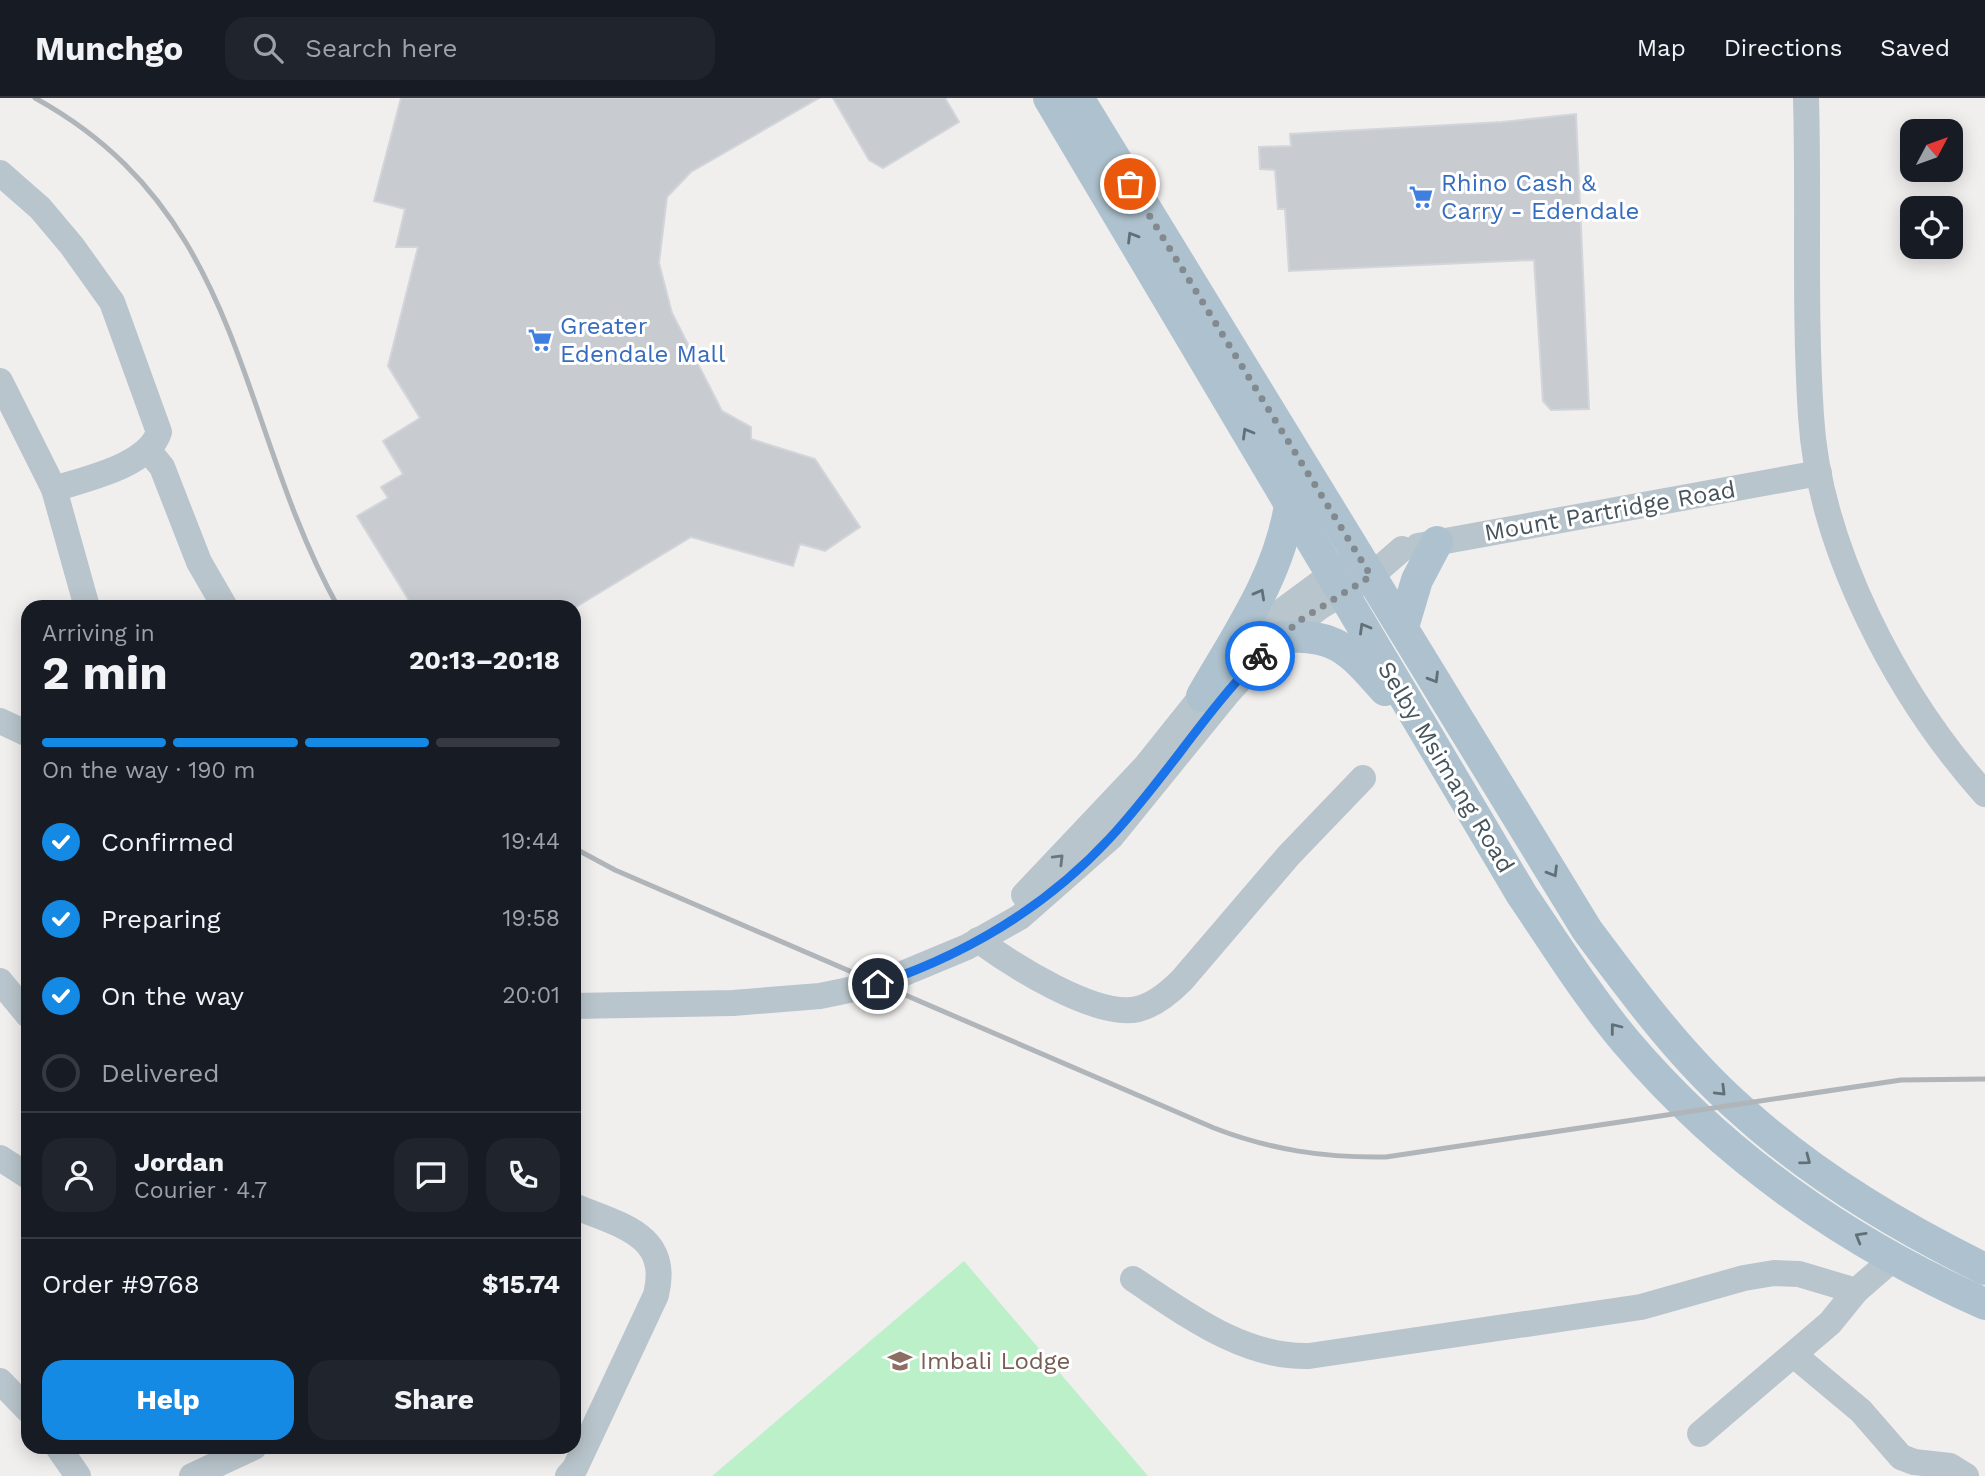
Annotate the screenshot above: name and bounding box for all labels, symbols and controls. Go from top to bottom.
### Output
search box [225,17,715,80]
text: Munchgo [35,29,183,68]
icon: search [249,29,287,67]
text: Search here [305,33,458,63]
text: Map [1637,34,1686,62]
text: Directions [1724,34,1842,62]
text: Saved [1880,34,1950,62]
north arrow [1900,119,1964,182]
map controls [1900,119,1963,259]
pin [1100,154,1160,214]
icon: bag [1111,165,1149,203]
place label: Rhino Cash & Carry - Edendale [1441,169,1639,225]
supermarket icon: Rhino Cash & Carry - Edendale [1407,183,1435,211]
button: locate [1900,196,1963,259]
one-way arrow [1127,231,1140,244]
place label: Greater Edendale Mall [560,312,726,368]
supermarket icon: Greater Edendale Mall [526,326,554,354]
one-way arrow [1243,427,1256,440]
street label: Mount Partridge Road [1482,475,1738,547]
one-way arrow [1252,588,1265,601]
text: Arriving in [42,620,155,647]
courier [1225,621,1295,691]
one-way arrow [1359,623,1372,635]
icon: bike [1241,637,1279,675]
text: 20:13–20:18 [409,645,560,675]
text: 2 min [42,646,168,700]
street label: Selby Msimang Road [1372,656,1520,878]
one-way arrow [1425,671,1438,684]
text: On the way · 190 m [42,757,255,784]
icon: check [42,823,80,861]
text: Confirmed [101,827,234,857]
text: 19:44 [502,828,560,855]
one-way arrow [1051,854,1064,867]
one-way arrow [1544,865,1557,878]
icon: check [42,900,80,938]
text: Preparing [101,904,221,934]
text: 19:58 [502,905,560,932]
pin [848,954,908,1014]
icon: home [859,965,897,1003]
icon: check [42,977,80,1015]
text: On the way [101,981,244,1011]
text: 20:01 [502,982,560,1009]
one-way arrow [1611,1023,1623,1036]
text: Delivered [101,1058,220,1088]
one-way arrow [1713,1083,1726,1096]
button: person [42,1138,116,1212]
button: chat [394,1138,468,1212]
button: phone [486,1138,560,1212]
text: Jordan [134,1147,224,1177]
one-way arrow [1798,1152,1810,1165]
text: Courier · 4.7 [134,1177,267,1204]
one-way arrow [1855,1232,1867,1245]
text: Order #9768 [42,1269,200,1299]
text: $15.74 [482,1269,560,1299]
school or university icon: Imbali Lodge [886,1347,914,1375]
place label: Imbali Lodge [920,1347,1070,1375]
button: Help [42,1360,294,1440]
button: Share [308,1360,560,1440]

